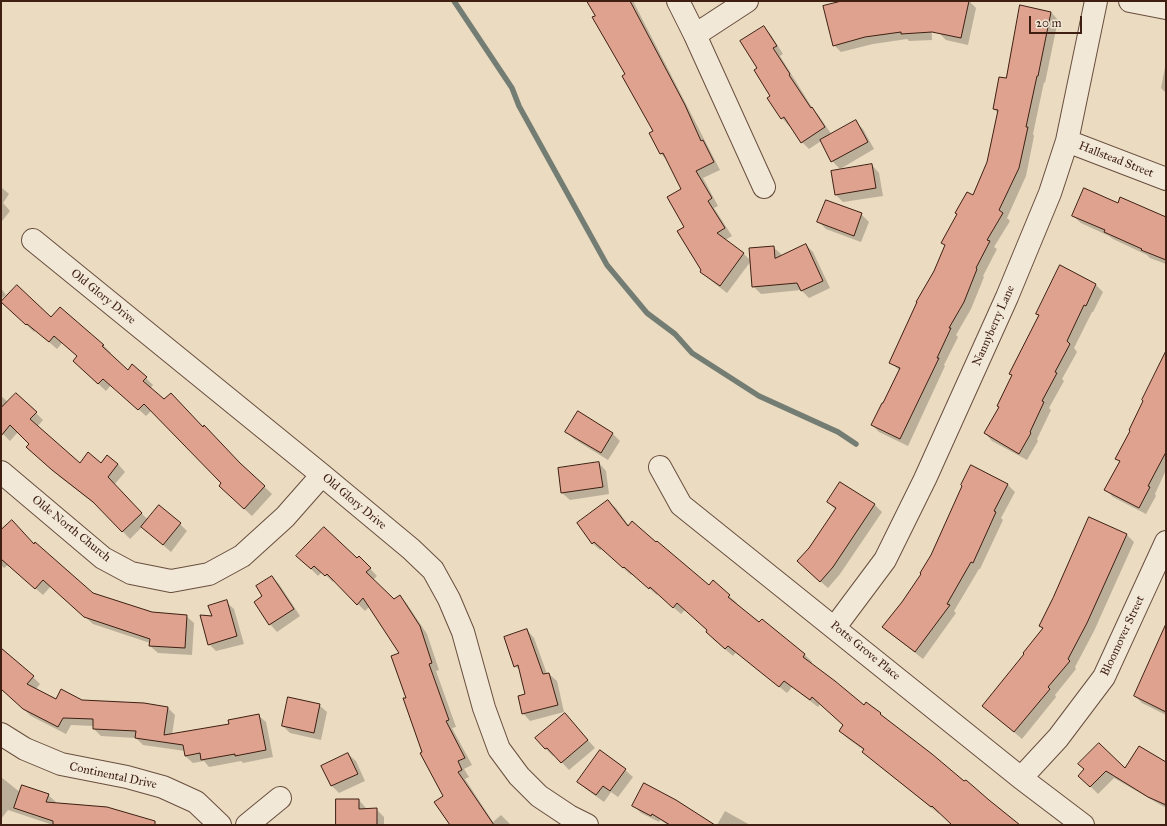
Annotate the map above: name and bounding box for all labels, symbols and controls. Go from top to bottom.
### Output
scale bar [1031,8,1084,34]
text: 20 m [1036,16,1062,30]
street label: Hallstead Street [1077,139,1155,181]
street label: Old Glory Drive [68,266,138,328]
street label: Nannyberry Lane [970,283,1018,369]
street label: Old Glory Drive [319,471,389,533]
street label: Olde North Church [29,493,113,565]
street label: Bloomover Street [1098,594,1148,678]
street label: Potts Grove Place [827,618,903,684]
street label: Continental Drive [68,760,158,792]

